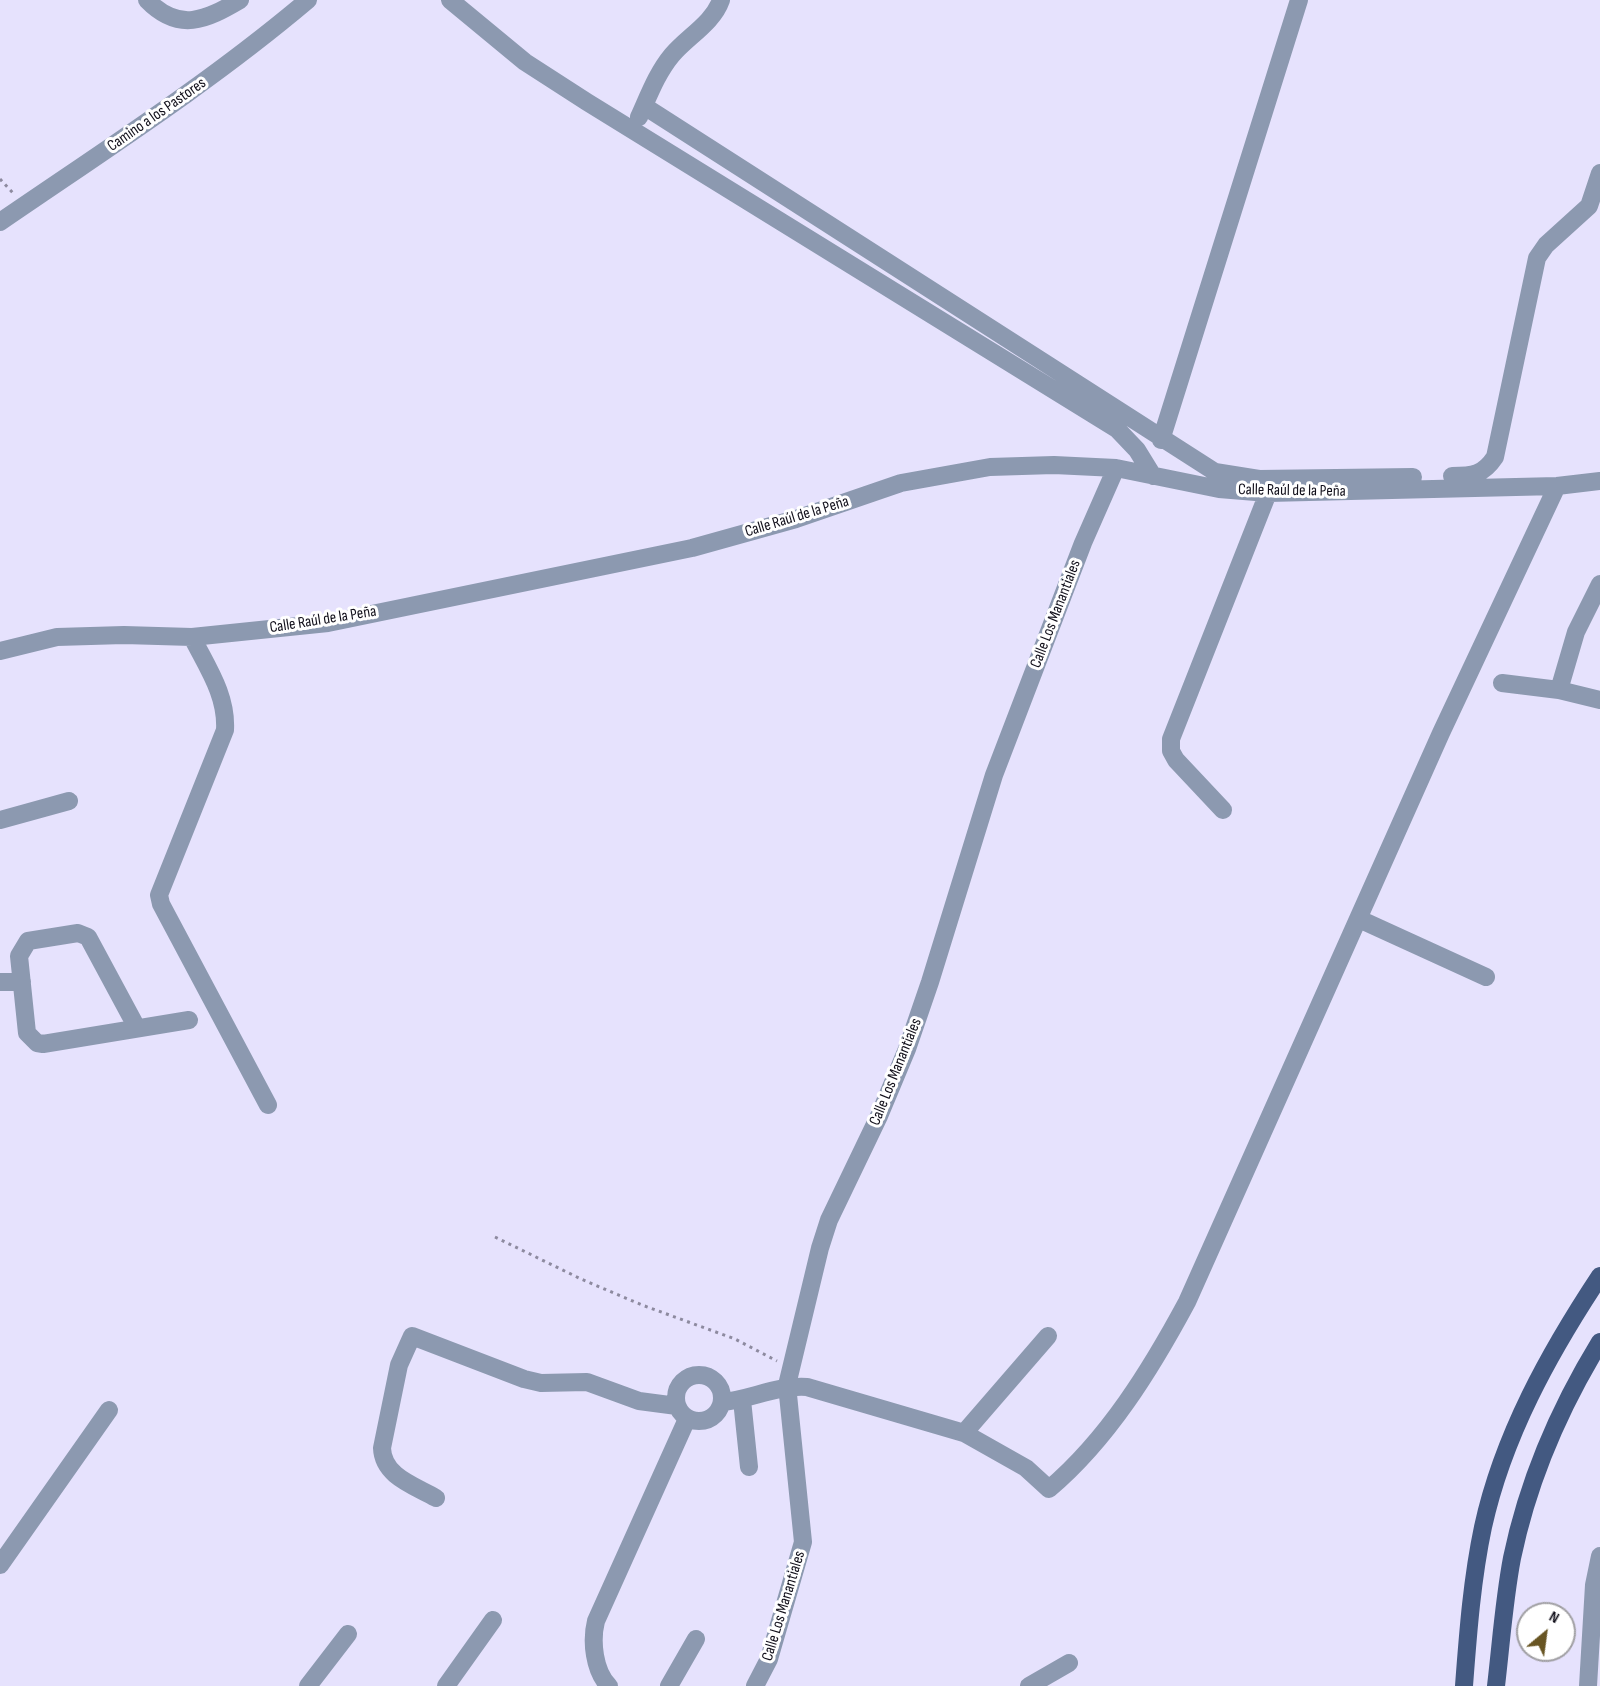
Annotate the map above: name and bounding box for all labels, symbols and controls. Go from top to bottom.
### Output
street label: Camino a los Pastores [104,74,210,156]
street label: Calle Raúl de la Peña [1238,480,1346,502]
street label: Calle Raúl de la Peña [743,492,851,542]
street label: Calle Los Manantiales [1027,557,1085,671]
street label: Calle Raúl de la Peña [268,602,378,638]
street label: Calle Los Manantiales [866,1016,926,1128]
street label: Calle Los Manantiales [758,1549,810,1663]
north arrow [1516,1602,1576,1662]
text: N [1546,1607,1562,1628]

